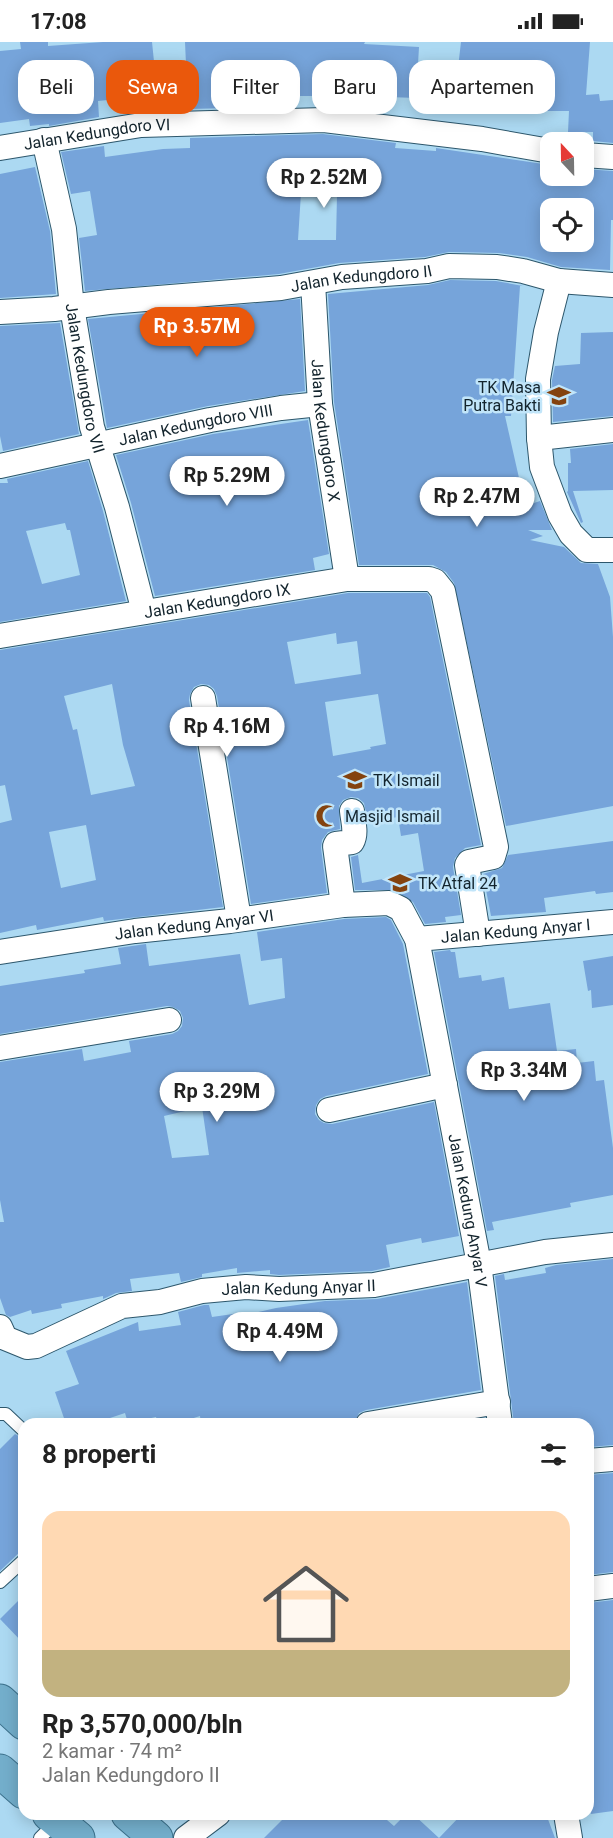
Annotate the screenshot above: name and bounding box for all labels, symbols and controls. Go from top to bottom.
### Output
text: 17:08 [30,9,87,34]
chip: Beli [18,60,94,114]
chip: Sewa [106,60,199,114]
chip: Filter [211,60,300,114]
chip: Baru [312,60,397,114]
chip: Apartemen [409,60,555,114]
street label: Jalan Kedungdoro VI [22,115,170,154]
north arrow [540,132,594,186]
map controls [540,132,594,252]
pin: Rp 2.52M [262,158,386,209]
text: Rp 2.52M [281,165,367,189]
button: locate [540,198,594,252]
street label: Jalan Kedungdoro II [289,261,434,296]
street label: Jalan Kedungdoro VII [62,302,109,456]
pin: Rp 3.57M [135,307,259,358]
text: Rp 3.57M [154,314,240,338]
street label: Jalan Kedungdoro X [308,359,344,503]
place label: TK Masa Putra Bakti [463,378,541,415]
school or university icon: TK Masa Putra Bakti [546,383,572,409]
street label: Jalan Kedungdoro VIII [117,400,274,449]
pin: Rp 5.29M [165,456,289,507]
text: Rp 5.29M [184,463,270,487]
pin: Rp 2.47M [415,477,539,528]
text: Rp 2.47M [434,484,520,508]
street label: Jalan Kedungdoro IX [143,579,292,622]
pin: Rp 4.16M [165,707,289,758]
text: Rp 4.16M [184,714,270,738]
school or university icon: TK Ismail [342,767,368,793]
place label: TK Ismail [373,771,440,790]
mosque icon: Masjid Ismail [314,803,340,829]
place label: Masjid Ismail [345,807,440,826]
school or university icon: TK Atfal 24 [387,870,413,896]
place label: TK Atfal 24 [418,874,497,893]
street label: Jalan Kedung Anyar VI [113,905,275,944]
street label: Jalan Kedung Anyar I [440,914,591,946]
pin: Rp 3.34M [462,1051,586,1102]
text: Rp 3.34M [481,1058,567,1082]
pin: Rp 3.29M [155,1072,279,1123]
text: Rp 3.29M [174,1079,260,1103]
street label: Jalan Kedung Anyar V [445,1132,491,1288]
street label: Jalan Kedung Anyar II [220,1275,376,1299]
pin: Rp 4.49M [218,1312,342,1363]
text: Rp 4.49M [237,1319,323,1343]
icon: filters [537,1438,570,1471]
text: 8 properti [42,1439,156,1469]
icon: home [252,1550,360,1658]
text: Rp 3,570,000/bln [42,1709,243,1739]
text: 2 kamar · 74 m² [42,1739,182,1763]
text: Jalan Kedungdoro II [42,1763,220,1787]

